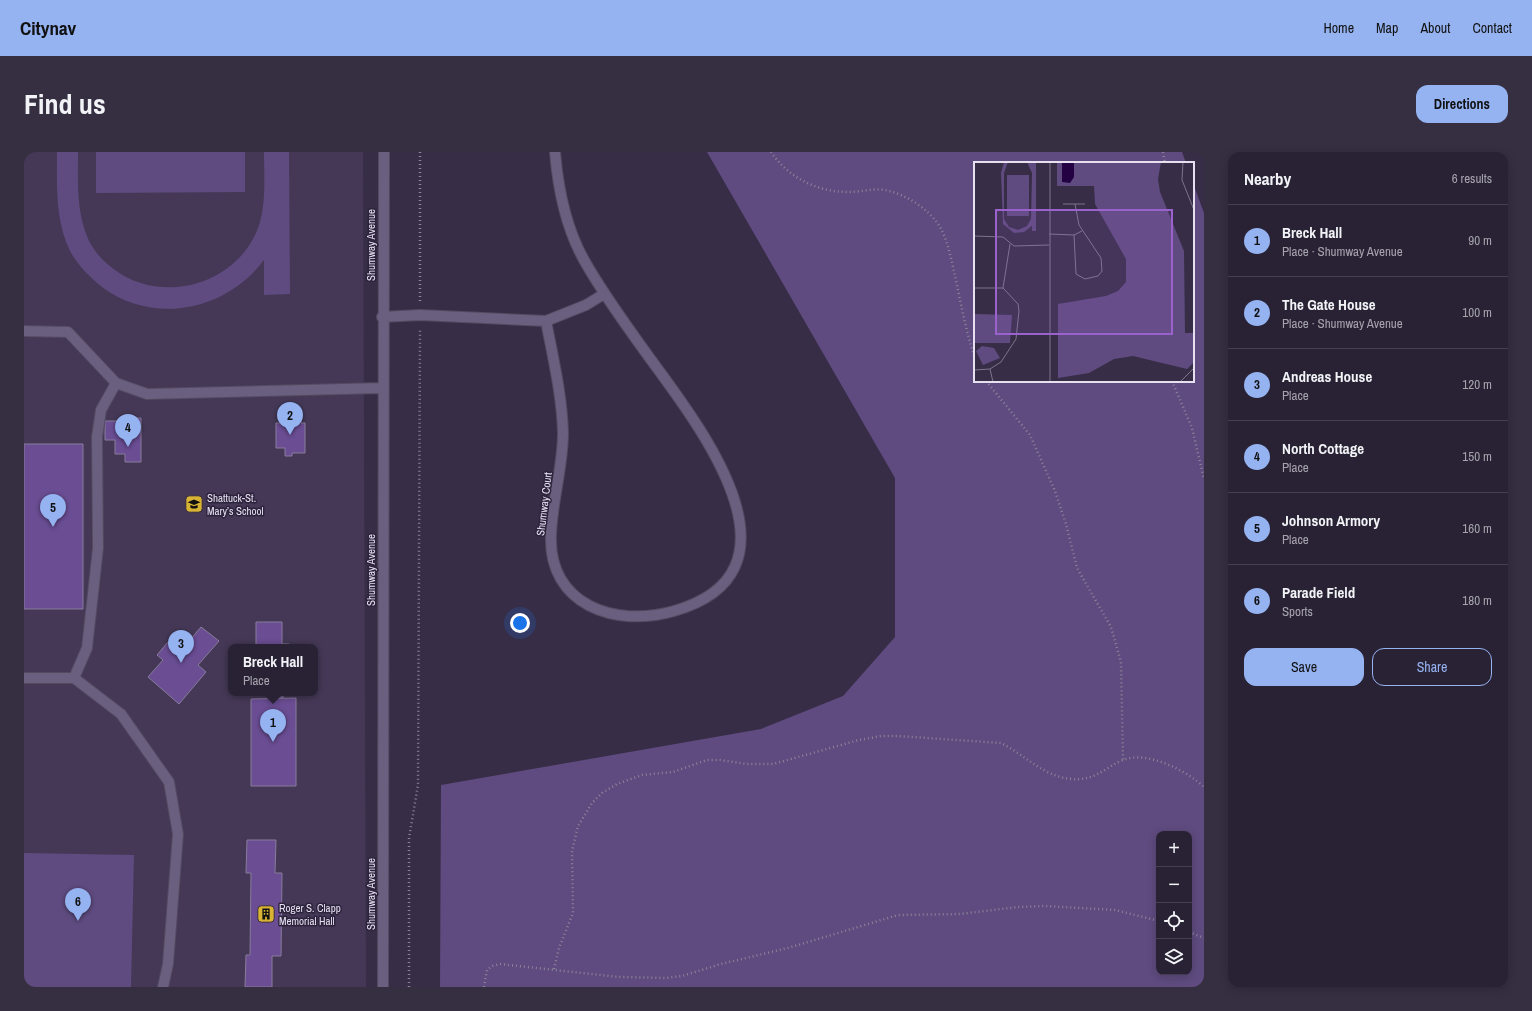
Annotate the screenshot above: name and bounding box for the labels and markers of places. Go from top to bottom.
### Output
pin: 2 [277,402,303,435]
pin: 4 [115,414,141,447]
place label: Shattuck-St. Mary’s School [207,491,264,518]
pin: 5 [40,494,66,527]
school or university icon: Shattuck-St. Mary’s School [184,494,204,514]
pin: 3 [168,630,194,663]
pin: 1 [260,709,286,742]
pin: 6 [65,888,91,921]
place label: Roger S. Clapp Memorial Hall [279,901,341,928]
building icon: Roger S. Clapp Memorial Hall [256,904,276,924]

